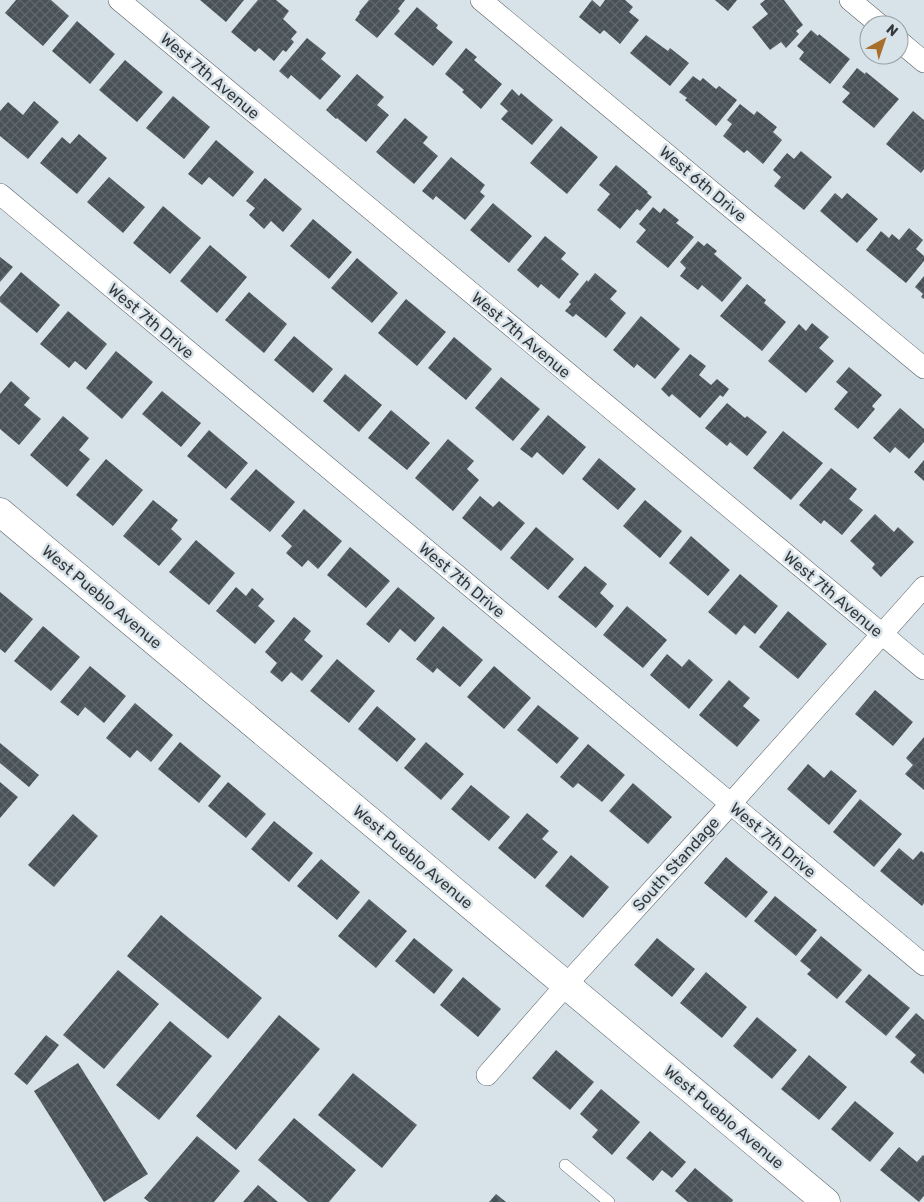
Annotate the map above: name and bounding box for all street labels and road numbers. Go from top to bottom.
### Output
street label: West 7th Avenue [157,29,263,123]
street label: West 6th Drive [656,142,750,226]
street label: West 7th Drive [104,280,198,362]
street label: West 7th Avenue [468,288,574,382]
street label: West 7th Drive [415,539,509,621]
street label: West Pueblo Avenue [38,541,166,653]
street label: West 7th Avenue [780,547,886,641]
street label: West 7th Drive [726,799,820,881]
street label: West Pueblo Avenue [349,801,477,913]
street label: South Standage [629,813,723,915]
street label: West Pueblo Avenue [660,1061,788,1173]

